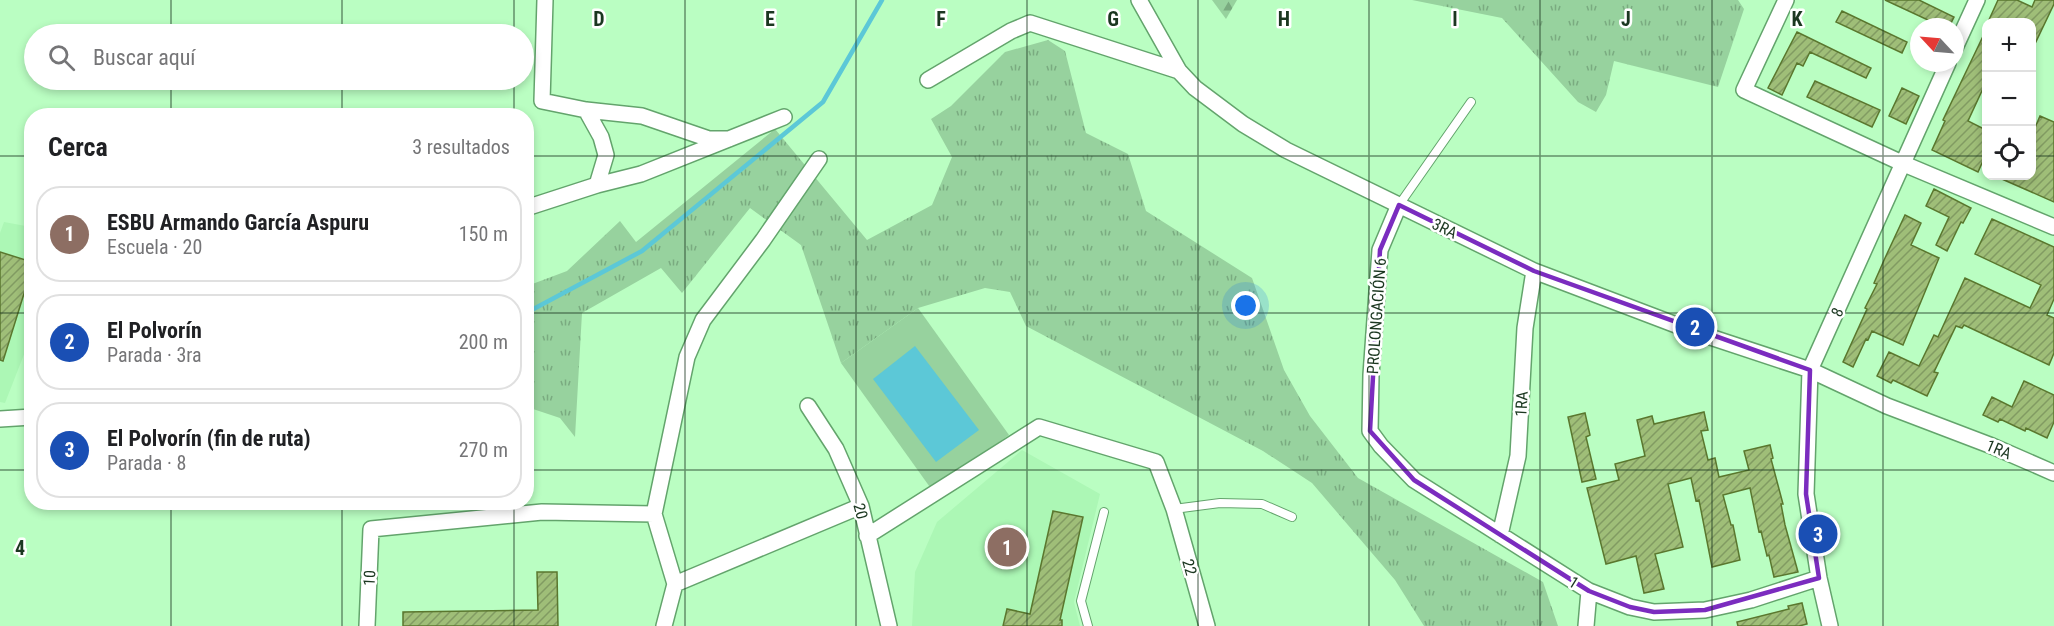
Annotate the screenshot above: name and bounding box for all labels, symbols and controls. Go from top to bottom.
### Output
text: D [593,7,605,31]
text: E [765,7,775,31]
text: F [936,7,946,31]
text: G [1107,7,1119,31]
text: H [1278,7,1290,31]
text: I [1452,7,1458,31]
text: J [1621,7,1631,31]
text: K [1791,7,1803,31]
north arrow [1910,18,1964,72]
map controls [1982,18,2036,180]
button: + [1982,18,2036,72]
search box [24,24,534,90]
icon: search [45,41,78,74]
text: Buscar aquí [93,45,196,70]
button: − [1982,72,2036,126]
button: locate [1982,126,2036,180]
text: Cerca [48,132,108,162]
text: 3 resultados [412,135,510,159]
text: ESBU Armando García Aspuru [107,210,369,235]
street label: 3RA [1429,214,1460,243]
text: 1 [64,222,75,246]
text: 150 m [459,222,508,246]
text: Escuela · 20 [107,235,202,259]
street label: PROLONGACIÓN 6 [1362,257,1390,375]
your location [1231,291,1260,320]
pin: 2 [1676,304,1714,350]
street label: 8 [1827,305,1848,320]
text: El Polvorín [107,318,202,343]
text: 2 [64,330,75,354]
text: 200 m [459,330,508,354]
text: Parada · 3ra [107,343,202,367]
street label: 1RA [1511,391,1532,417]
text: El Polvorín (fin de ruta) [107,426,311,451]
street label: 1RA [1983,436,2014,463]
text: 3 [64,438,75,462]
text: 270 m [459,438,508,462]
text: Parada · 8 [107,451,186,475]
street label: 20 [849,501,872,521]
pin: 3 [1798,512,1838,556]
pin: 1 [988,524,1026,570]
text: 4 [15,536,25,560]
street label: 22 [1178,557,1201,577]
street label: 10 [360,570,379,586]
street label: 1 [1565,572,1582,593]

